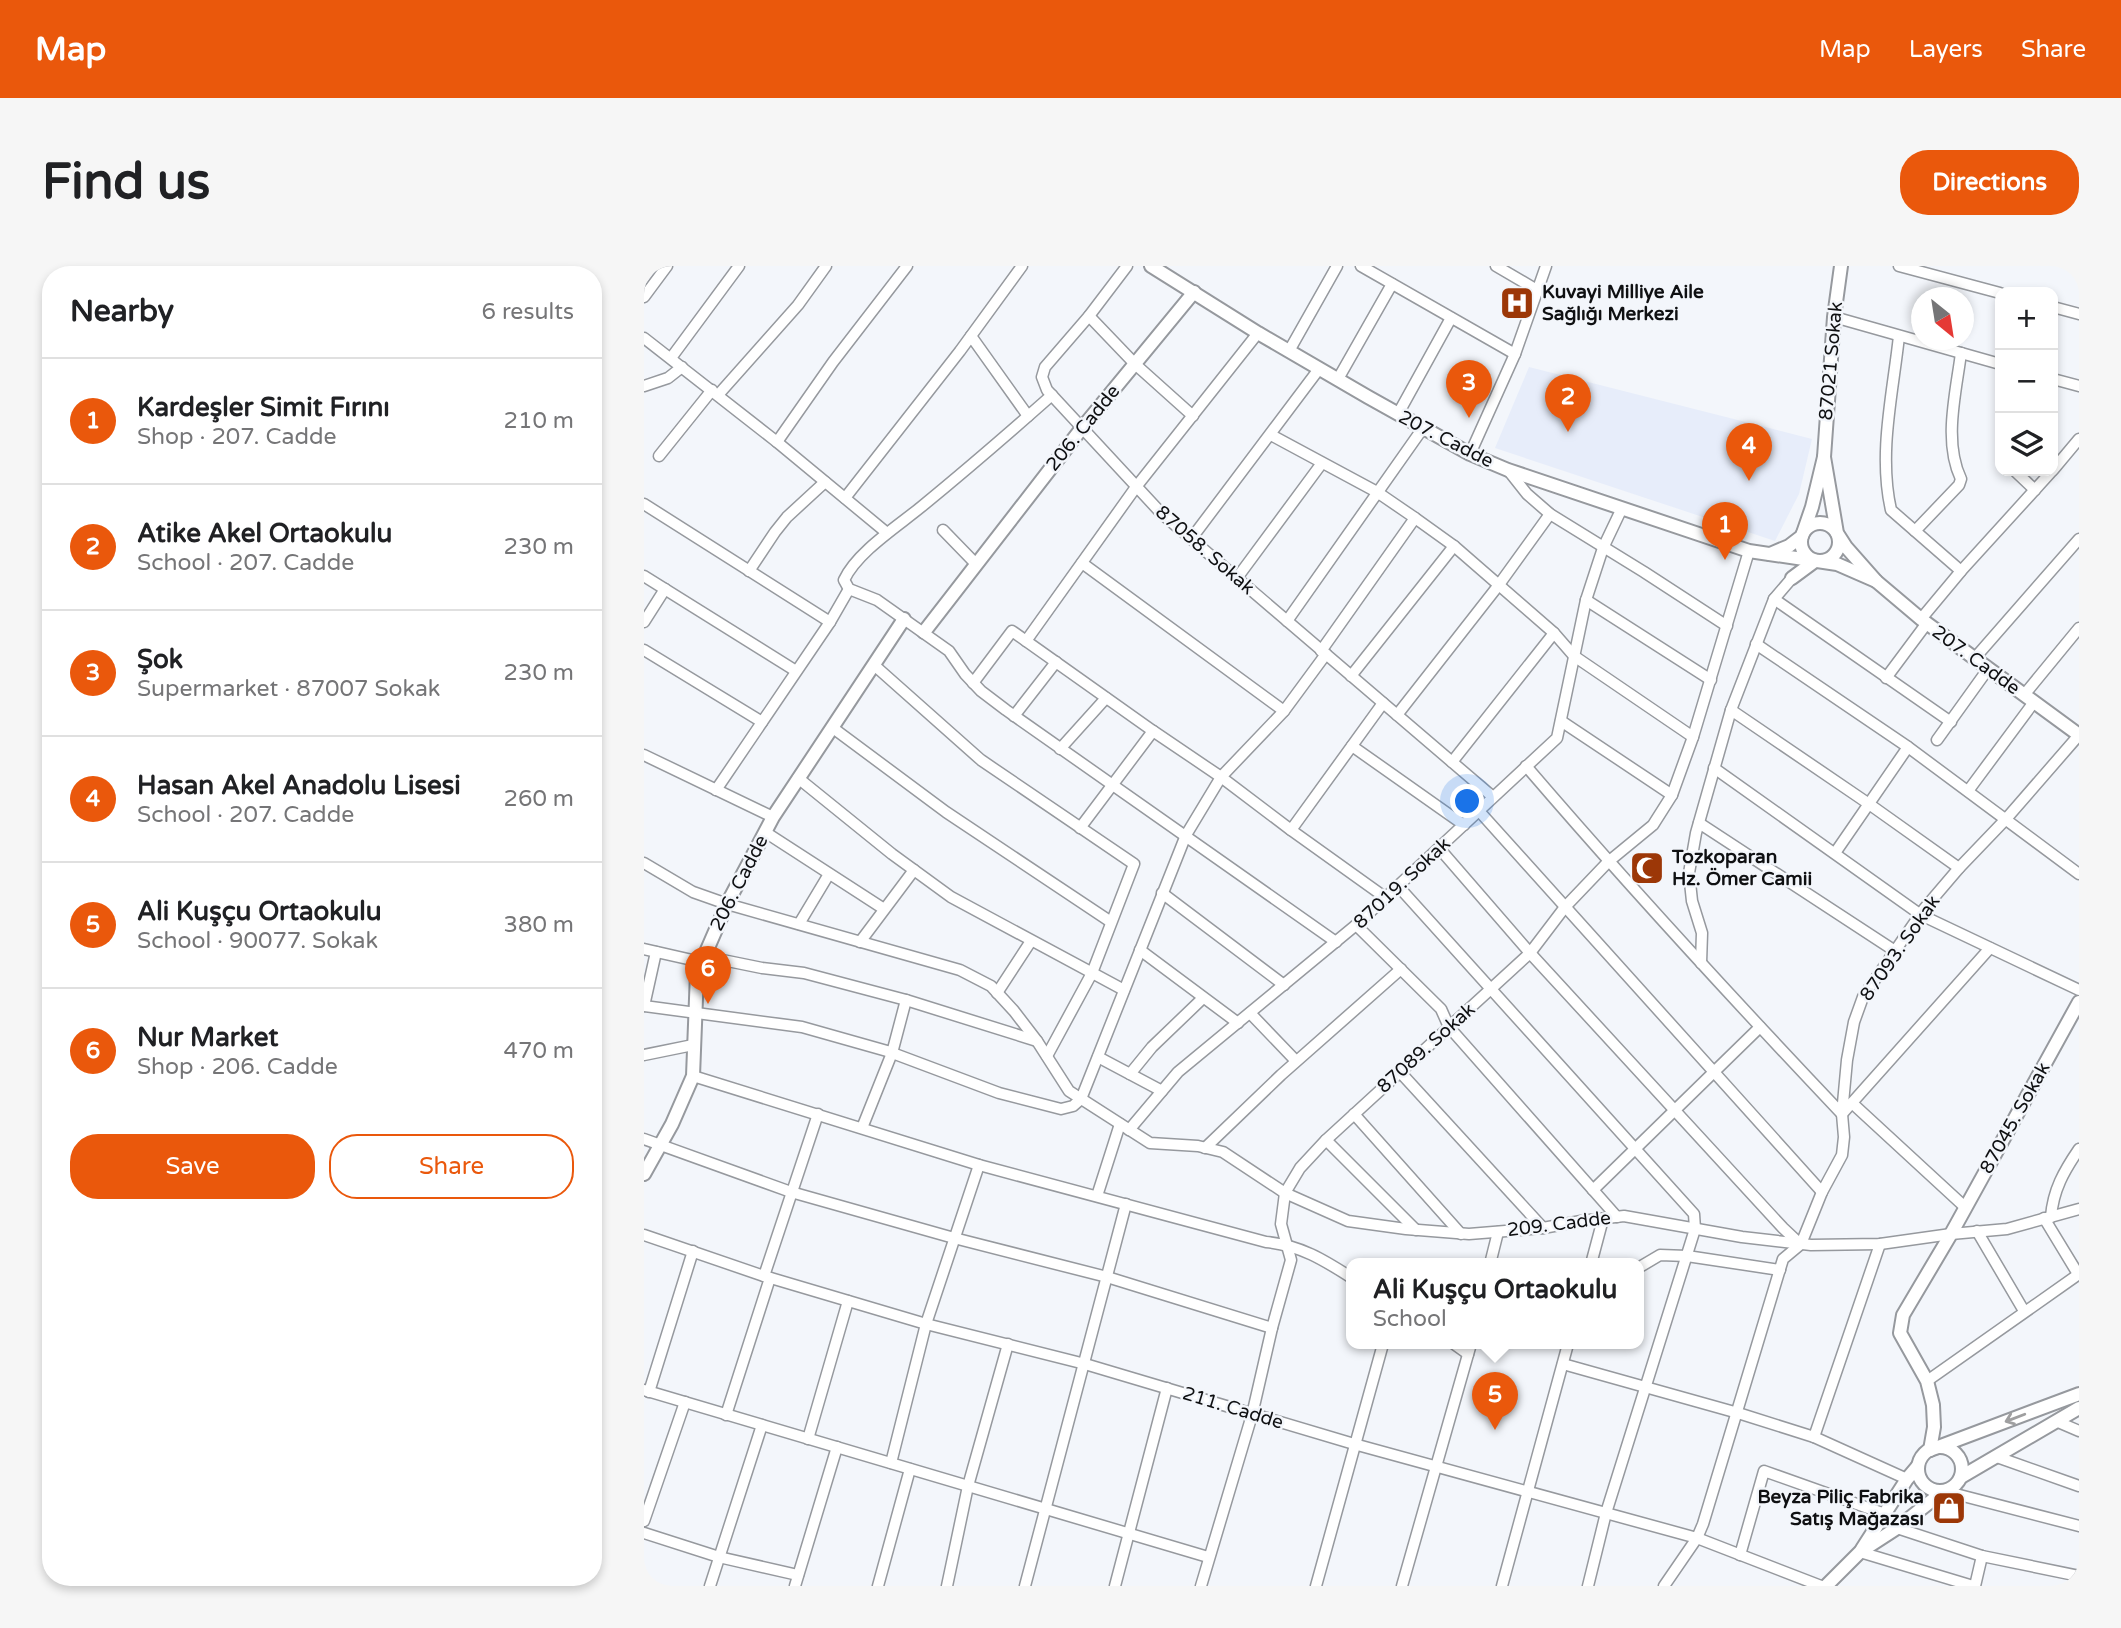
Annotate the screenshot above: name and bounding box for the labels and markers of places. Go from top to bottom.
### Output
place label: Kuvayi Milliye Aile Sağlığı Merkezi [1542,281,1704,326]
hospital icon: Kuvayi Milliye Aile Sağlığı Merkezi [1498,284,1536,322]
pin: 3 [1446,360,1492,418]
pin: 2 [1545,374,1591,432]
pin: 4 [1726,423,1772,481]
pin: 1 [1702,502,1748,560]
place label: Tozkoparan Hz. Ömer Camii [1671,846,1812,890]
mosque icon: Tozkoparan Hz. Ömer Camii [1628,849,1666,887]
pin: 6 [685,946,731,1004]
pin: 5 [1472,1372,1518,1430]
place label: Beyza Piliç Fabrika Satış Mağazası [1757,1486,1924,1531]
shop icon: Beyza Piliç Fabrika Satış Mağazası [1930,1489,1968,1527]

